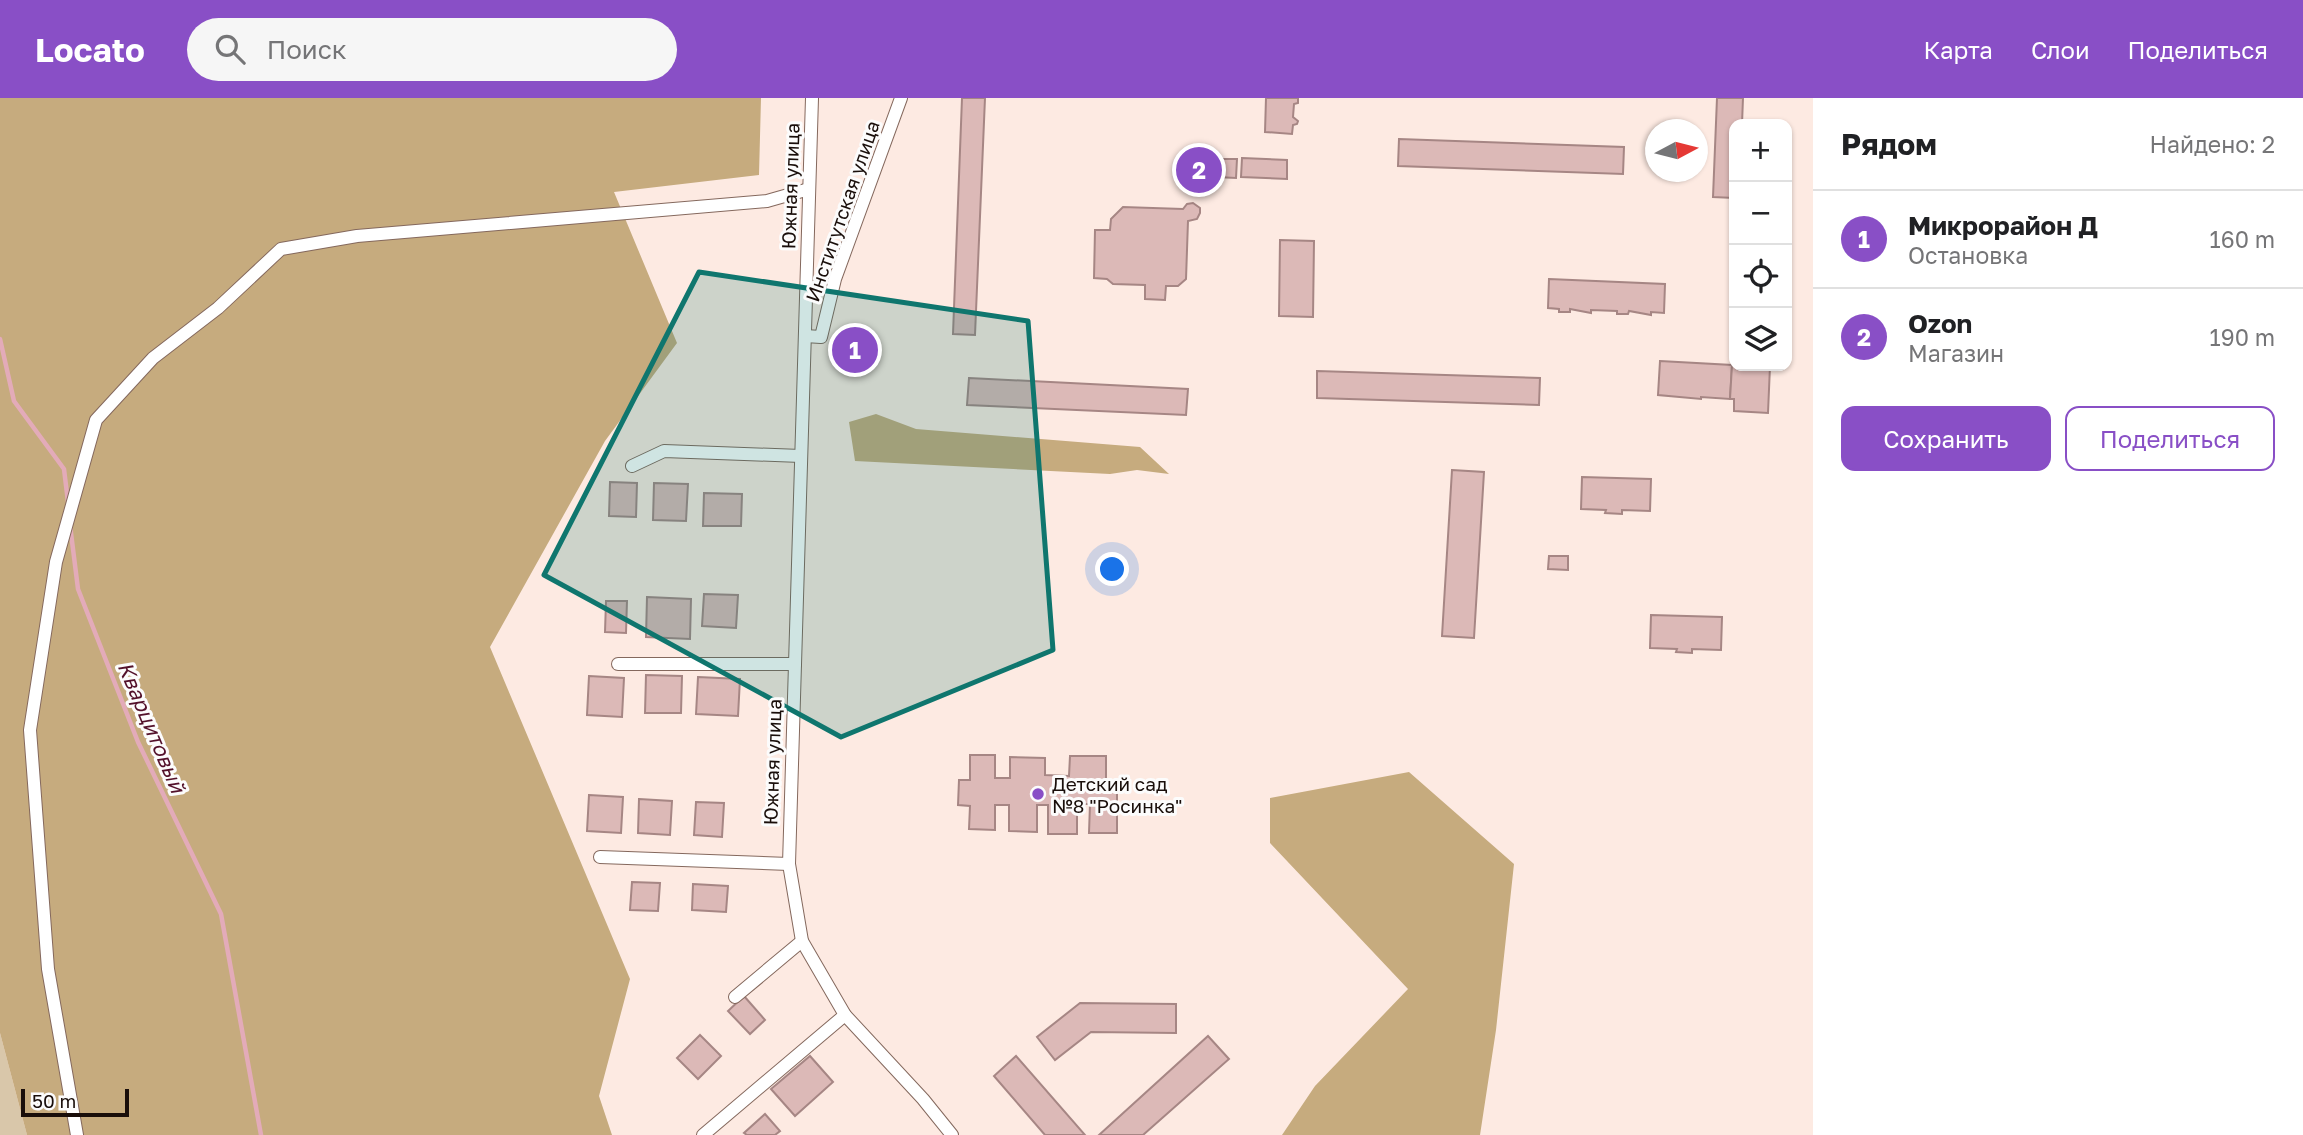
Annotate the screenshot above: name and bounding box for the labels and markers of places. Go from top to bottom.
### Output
pin: 2 [1176,144,1222,196]
pin: 1 [832,324,878,376]
place label: Детский сад №8 "Росинка" [1052,772,1182,817]
marker: Детский сад №8 "Росинка" [1030,786,1046,802]

